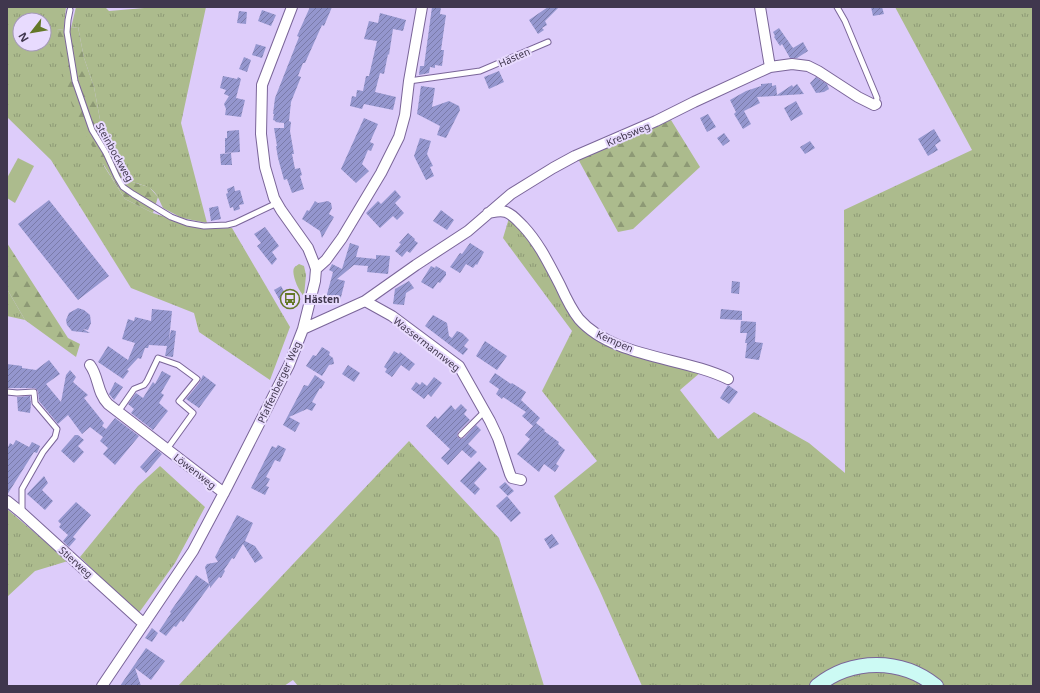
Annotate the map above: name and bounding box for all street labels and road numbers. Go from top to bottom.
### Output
street label: Hästen [496,44,532,70]
street label: Krebsweg [604,118,652,150]
street label: Steinbockweg [93,120,137,184]
street label: Wassermannweg [391,314,463,374]
street label: Kempen [594,327,636,355]
street label: Pfaffenberger Weg [254,339,304,425]
street label: Löwenweg [171,450,219,492]
street label: Stierweg [56,543,96,581]

